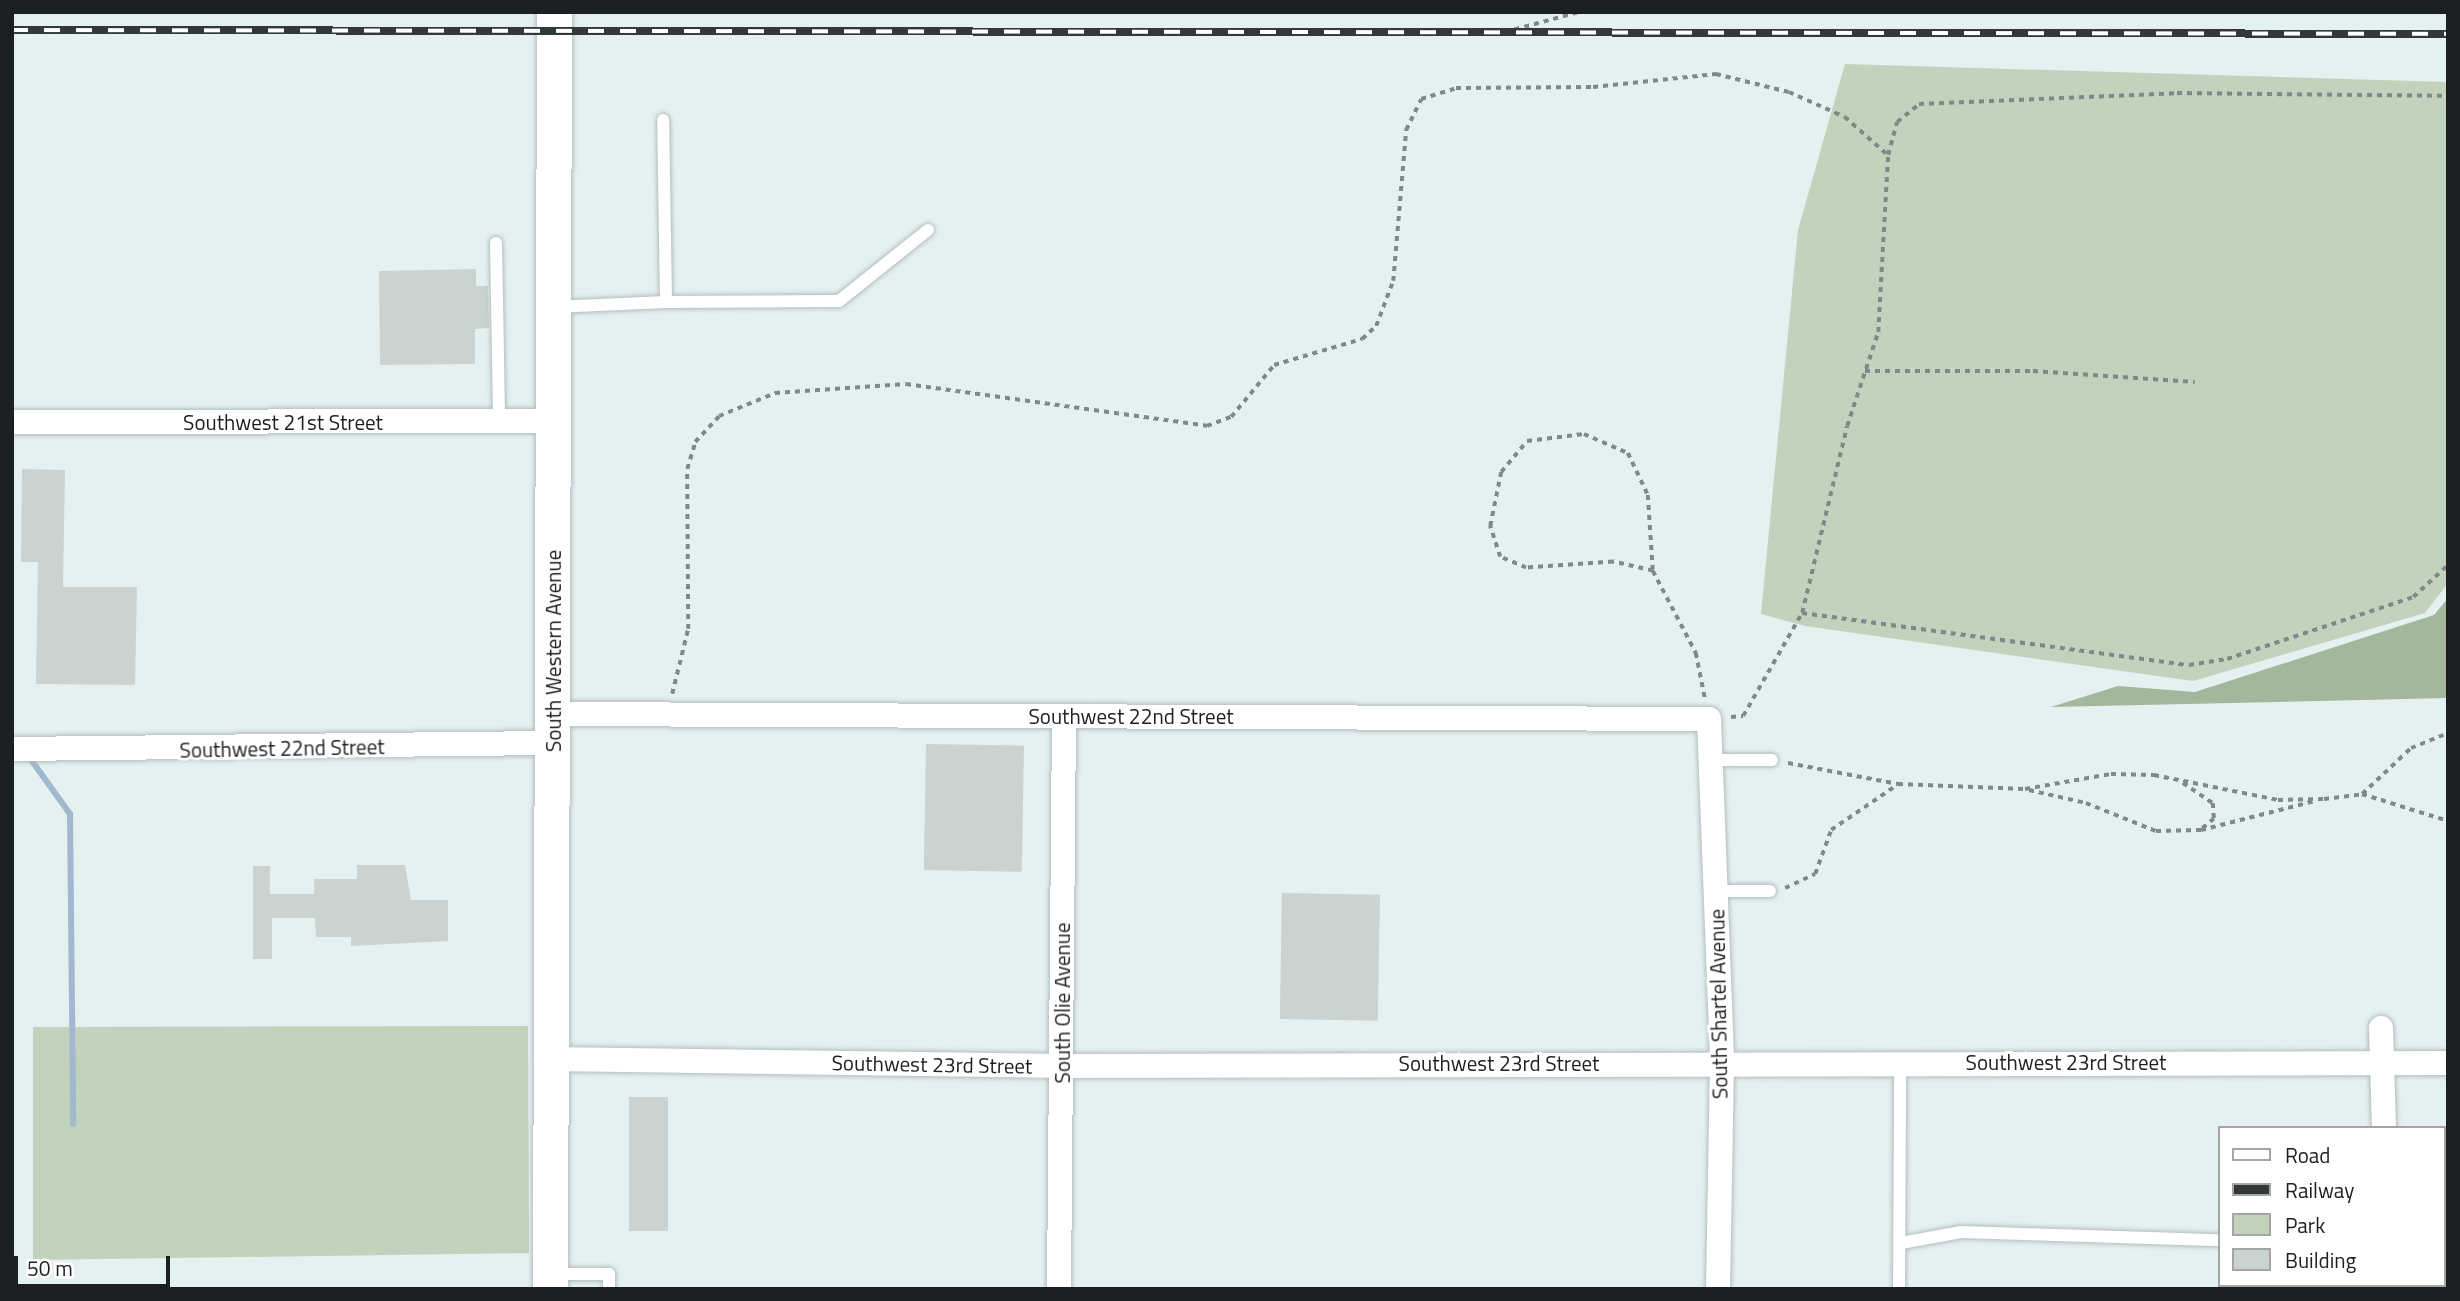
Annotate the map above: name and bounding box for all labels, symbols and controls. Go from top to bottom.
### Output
street label: Southwest 21st Street [183,409,383,435]
street label: South Western Avenue [540,550,566,752]
street label: Southwest 22nd Street [1028,703,1234,729]
street label: Southwest 22nd Street [179,734,385,762]
street label: South Shartel Avenue [1704,909,1732,1099]
street label: South Olie Avenue [1049,922,1075,1084]
street label: Southwest 23rd Street [1966,1049,2166,1075]
street label: Southwest 23rd Street [831,1050,1033,1078]
street label: Southwest 23rd Street [1399,1050,1599,1076]
legend [2218,1126,2446,1287]
text: Road [2285,1139,2330,1171]
text: Railway [2285,1174,2354,1206]
text: Park [2285,1209,2325,1241]
scale bar [18,1242,173,1286]
text: Building [2285,1244,2356,1276]
text: 50 m [27,1252,73,1284]

